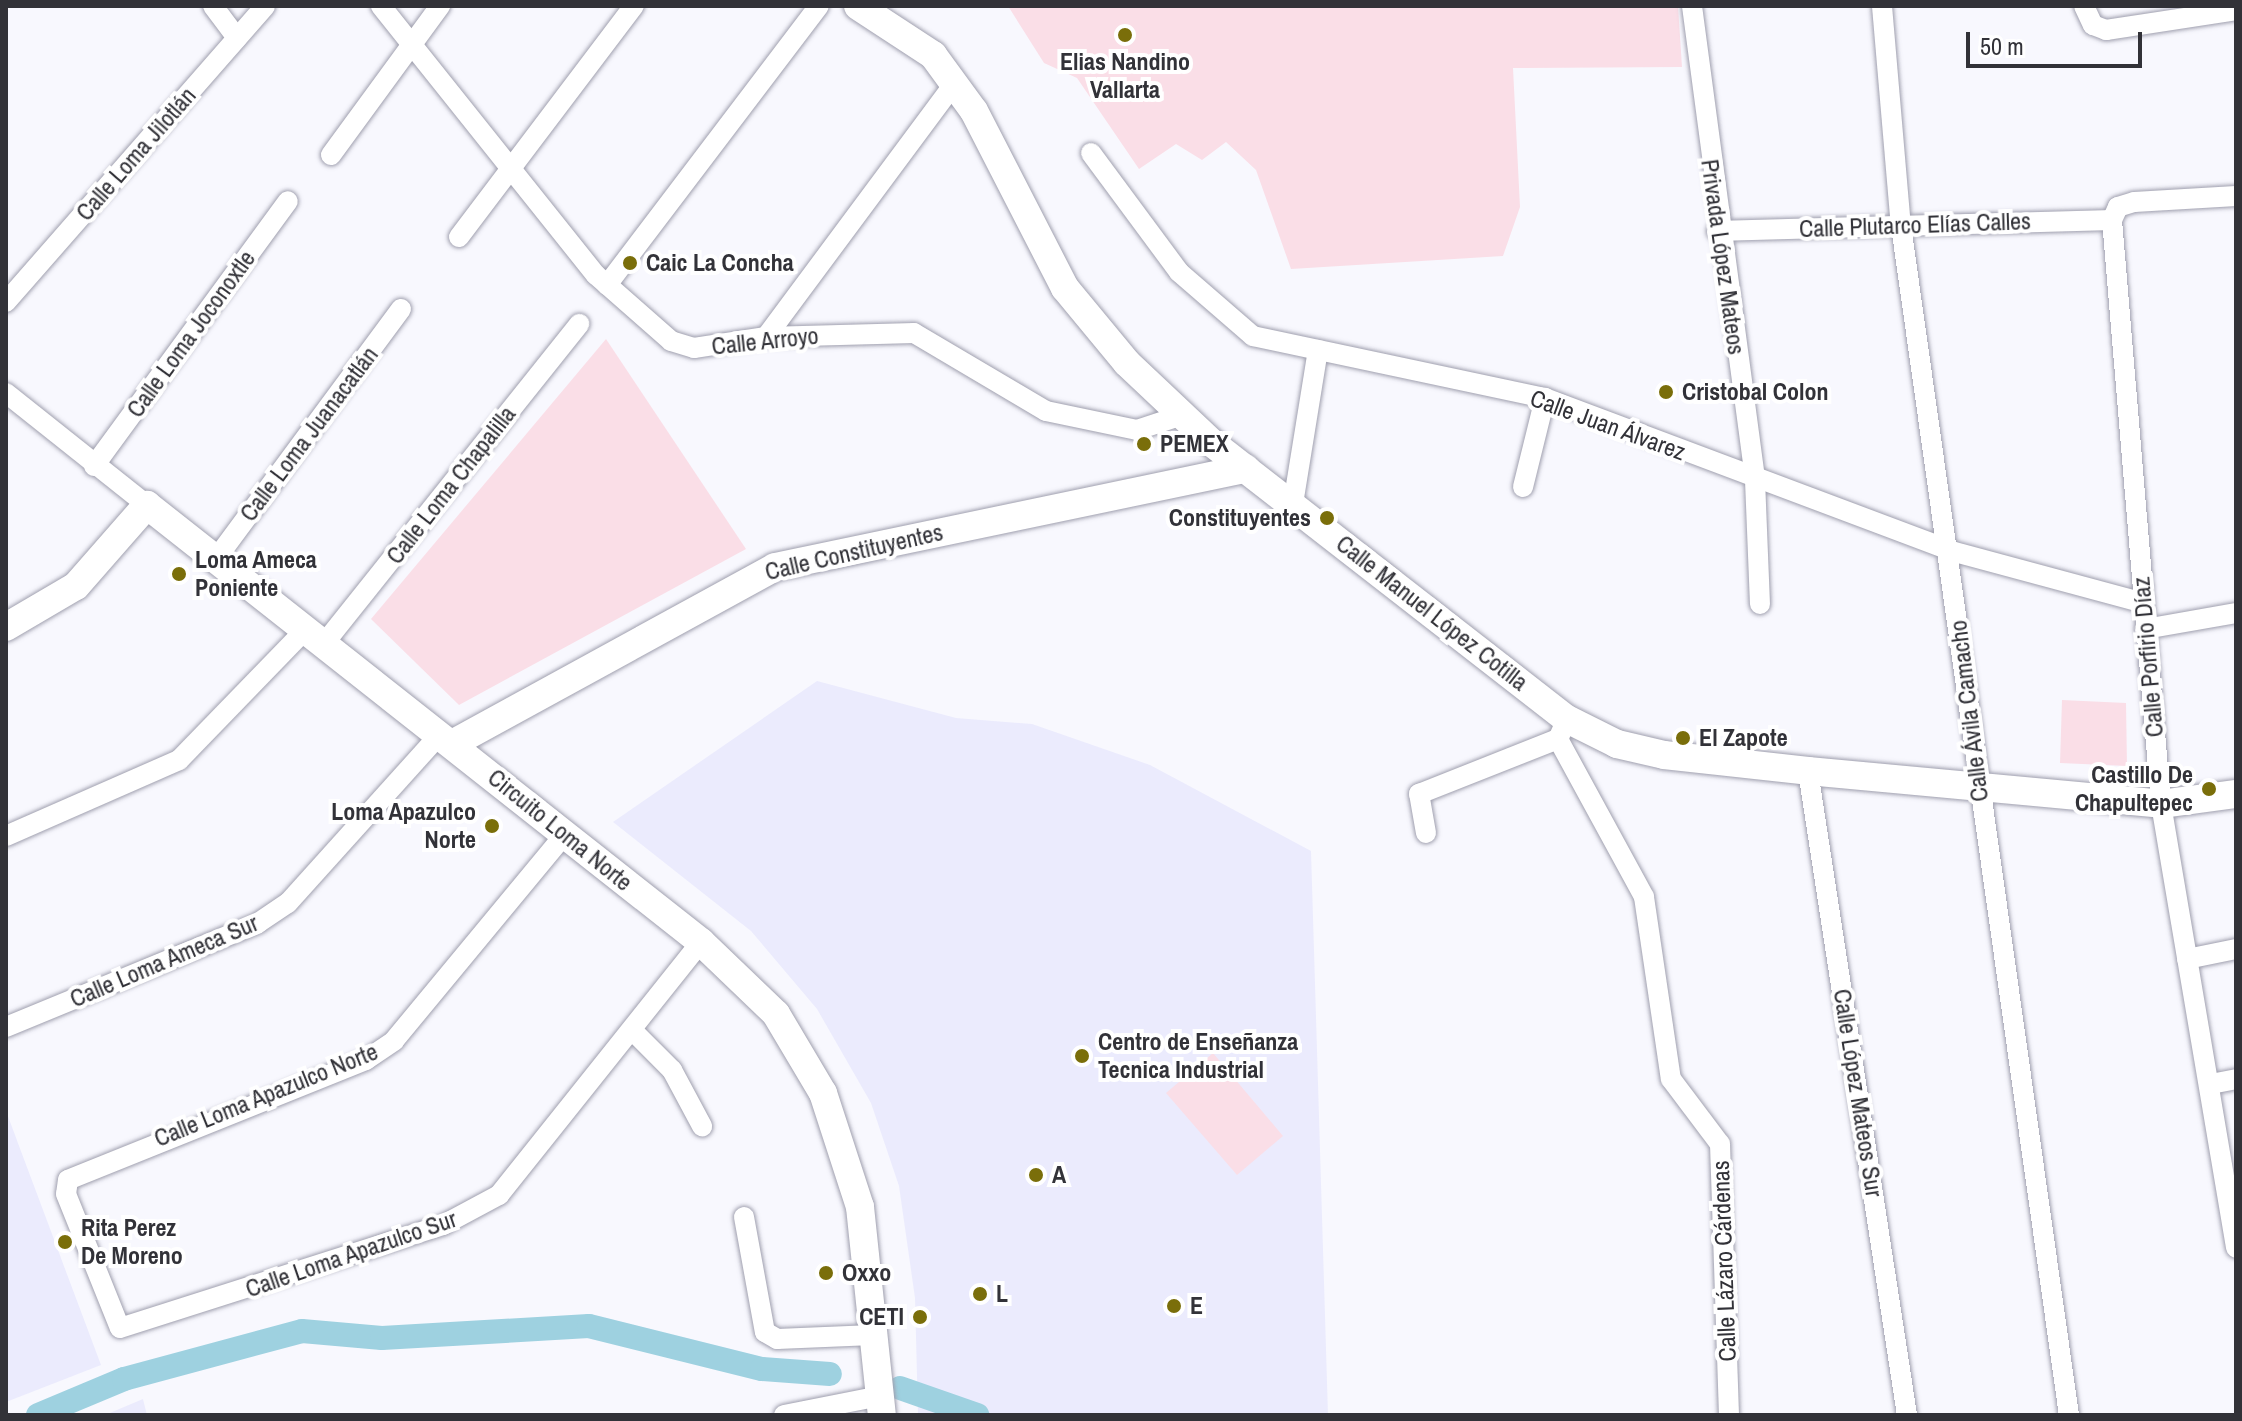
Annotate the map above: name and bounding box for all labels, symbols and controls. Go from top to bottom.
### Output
scale bar [1970,16,2146,66]
marker: Elias Nandino Vallarta [1116,26,1134,44]
text: 50 m [1980,30,2024,62]
place label: Elias Nandino Vallarta [1060,48,1190,104]
street label: Calle Loma Jilotlán [70,81,202,227]
street label: Privada López Mateos [1695,157,1751,357]
street label: Calle Plutarco Elías Calles [1799,207,2031,243]
street label: Calle Loma Joconoxtle [121,245,261,423]
place label: Caic La Concha [646,249,794,277]
marker: Caic La Concha [621,254,639,272]
street label: Calle Arroyo [710,321,820,361]
street label: Calle Loma Juanacatlán [234,341,384,527]
place label: Cristobal Colon [1682,378,1829,406]
street label: Calle Juan Álvarez [1526,383,1690,467]
marker: Cristobal Colon [1657,383,1675,401]
street label: Calle Loma Chapalilla [380,400,522,570]
place label: PEMEX [1160,430,1229,458]
marker: PEMEX [1135,435,1153,453]
place label: Constituyentes [1169,504,1311,532]
marker: Constituyentes [1318,509,1336,527]
street label: Calle Constituyentes [762,518,946,586]
street label: Calle Manuel López Cotilla [1330,529,1534,697]
place label: Loma Ameca Poniente [195,546,317,602]
marker: Loma Ameca Poniente [170,565,188,583]
street label: Calle Porfirio Díaz [2127,576,2169,738]
street label: Calle Ávila Camacho [1944,618,1994,804]
place label: El Zapote [1699,724,1788,752]
marker: El Zapote [1674,729,1692,747]
place label: Castillo De Chapultepec [2075,761,2193,817]
street label: Circuito Loma Norte [482,763,638,897]
marker: Castillo De Chapultepec [2200,780,2218,798]
place label: Loma Apazulco Norte [331,798,476,854]
marker: Loma Apazulco Norte [483,817,501,835]
street label: Calle Loma Ameca Sur [65,908,263,1014]
street label: Calle López Mateos Sur [1827,987,1889,1199]
place label: Centro de Enseñanza Tecnica Industrial [1098,1028,1298,1084]
street label: Calle Loma Apazulco Norte [150,1037,382,1153]
marker: Centro de Enseñanza Tecnica Industrial [1073,1047,1091,1065]
street label: Calle Lázaro Cárdenas [1706,1160,1742,1362]
place label: A [1052,1161,1066,1189]
marker: A [1027,1166,1045,1184]
street label: Calle Loma Apazulco Sur [241,1204,461,1304]
place label: Rita Perez De Moreno [81,1214,183,1270]
marker: Rita Perez De Moreno [56,1233,74,1251]
place label: Oxxo [842,1259,891,1287]
marker: Oxxo [817,1264,835,1282]
place label: L [996,1280,1008,1308]
marker: L [971,1285,989,1303]
place label: E [1190,1292,1203,1320]
marker: E [1165,1297,1183,1315]
place label: CETI [859,1303,904,1331]
marker: CETI [911,1308,929,1326]

